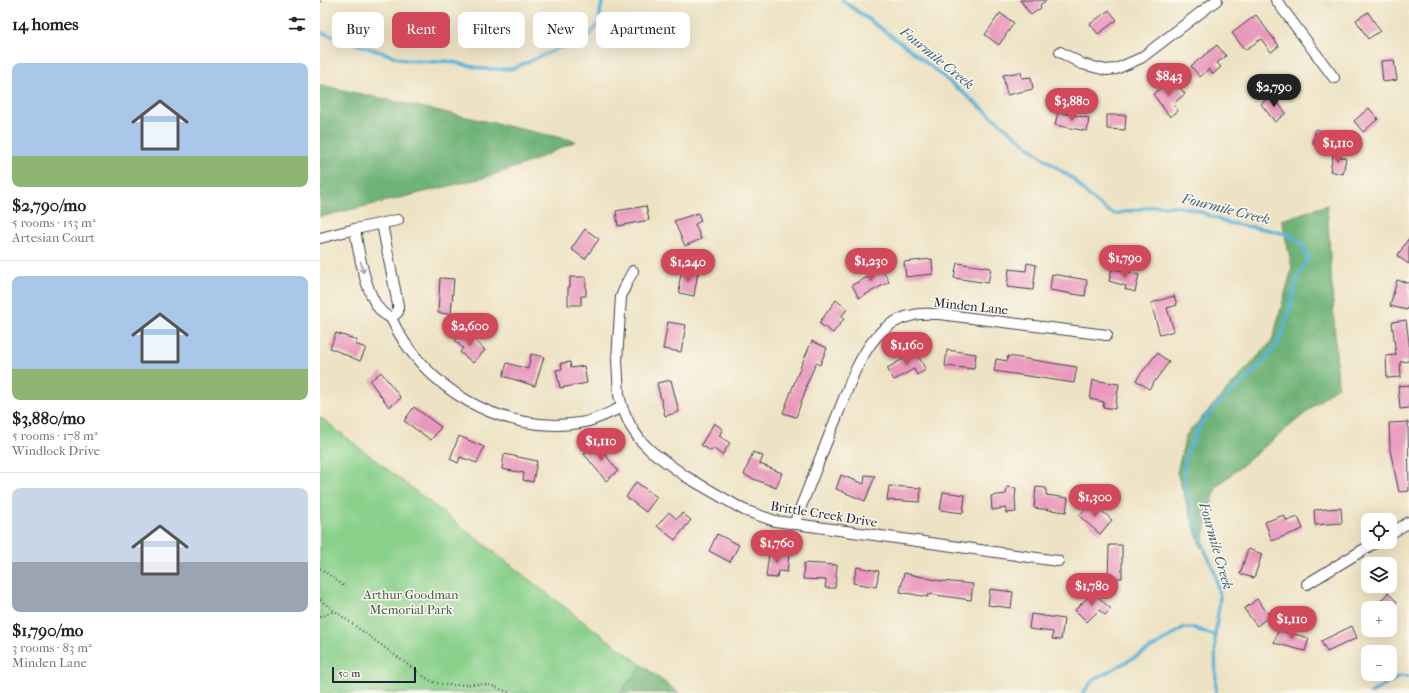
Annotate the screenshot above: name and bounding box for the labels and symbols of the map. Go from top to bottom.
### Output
water label: Fourmile Creek [896,22,977,93]
pin: $843 [1145,63,1193,97]
pin: $2,790 [1241,74,1307,108]
pin: $3,880 [1039,88,1105,122]
pin: $1,110 [1305,130,1371,164]
water label: Fourmile Creek [1179,190,1272,228]
pin: $1,790 [1092,245,1158,279]
pin: $1,230 [838,248,904,282]
pin: $1,240 [655,249,721,283]
one-way arrow [359,260,366,273]
street label: Minden Lane [933,295,1010,317]
pin: $2,600 [437,313,503,347]
pin: $1,160 [874,332,940,366]
pin: $1,110 [568,428,634,462]
pin: $1,300 [1062,484,1128,518]
street label: Brittle Creek Drive [770,498,879,530]
water label: Fourmile Creek [1195,500,1237,592]
pin: $1,760 [744,530,810,564]
pin: $1,780 [1059,573,1125,607]
park label: Arthur Goodman Memorial Park [362,587,459,617]
pin: $1,110 [1259,606,1325,640]
scale bar [332,665,416,684]

